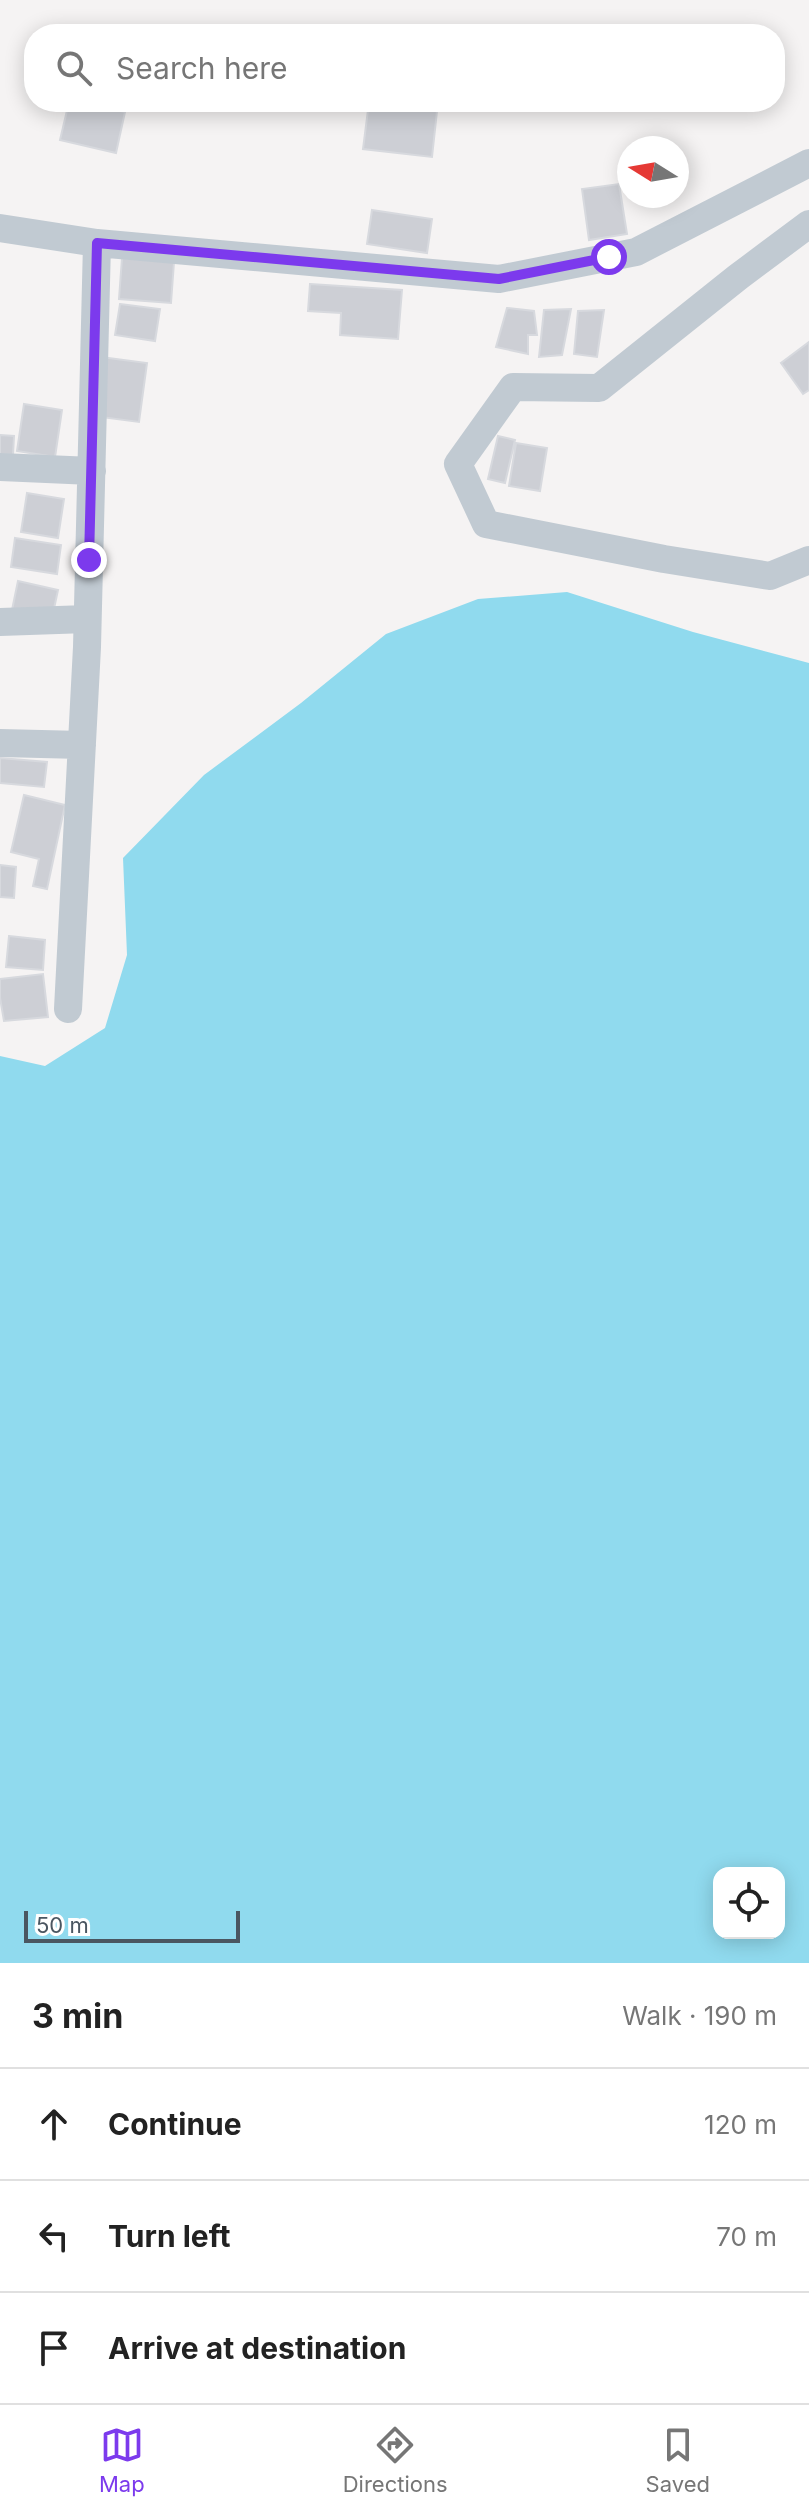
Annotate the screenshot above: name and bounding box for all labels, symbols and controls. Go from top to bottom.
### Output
search box [24,24,785,112]
icon: search [52,46,96,90]
text: Search here [116,50,288,86]
north arrow [617,136,689,208]
route start [591,239,627,275]
route end [71,542,107,578]
map controls [713,1867,785,1939]
button: locate [713,1867,785,1939]
scale bar [24,1907,240,1943]
text: 50 m [36,1912,89,1938]
text: 3 min [32,1995,123,2036]
text: Walk · 190 m [622,2000,777,2031]
icon: ahead [32,2102,76,2146]
text: Continue [108,2106,242,2142]
text: 120 m [704,2109,777,2140]
icon: left [32,2214,76,2258]
text: Turn left [108,2218,230,2254]
text: 70 m [716,2221,777,2252]
icon: arrive [32,2326,76,2370]
text: Arrive at destination [108,2330,406,2366]
tab: Map [99,2423,145,2497]
tab: Directions [343,2423,448,2497]
tab: Saved [646,2423,710,2497]

